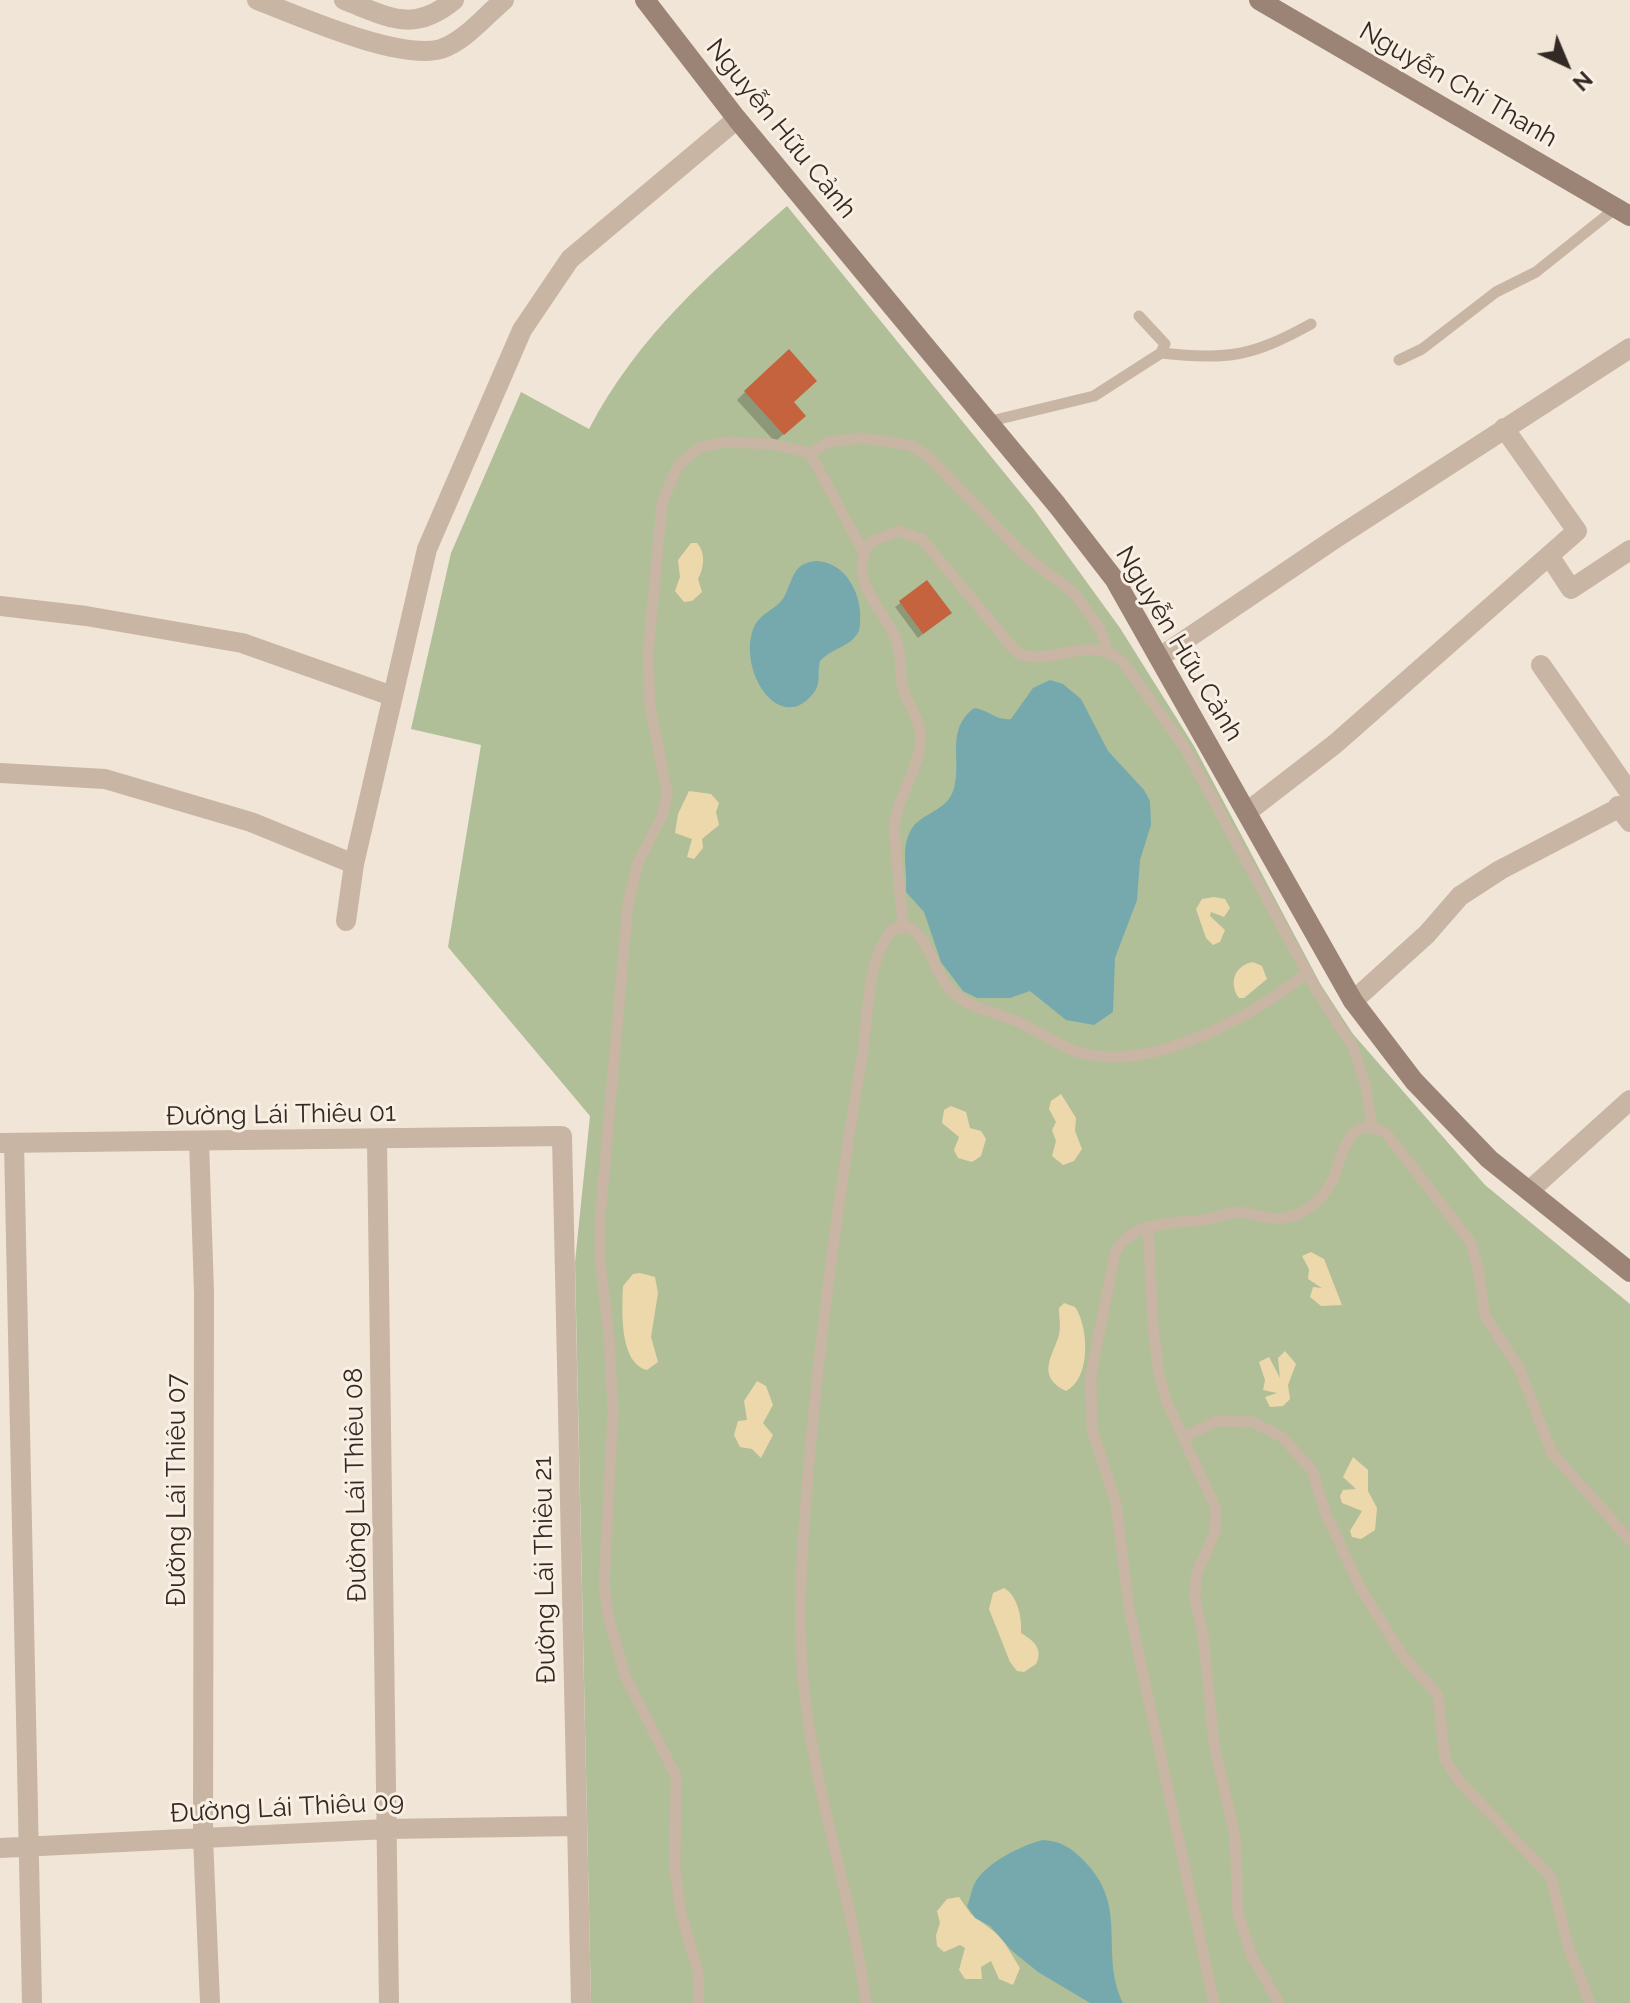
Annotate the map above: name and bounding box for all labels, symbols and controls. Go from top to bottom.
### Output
street label: Nguyễn Chí Thanh [1353,16,1563,154]
north arrow [1526,24,1606,104]
street label: Nguyễn Hữu Cảnh [699,33,863,225]
text: N [1568,66,1598,96]
street label: Nguyễn Hữu Cảnh [1109,541,1249,747]
street label: Đường Lái Thiêu 01 [166,1097,396,1133]
street label: Đường Lái Thiêu 08 [338,1367,374,1603]
street label: Đường Lái Thiêu 07 [161,1374,193,1606]
street label: Đường Lái Thiêu 21 [527,1456,563,1684]
street label: Đường Lái Thiêu 09 [169,1786,405,1830]

